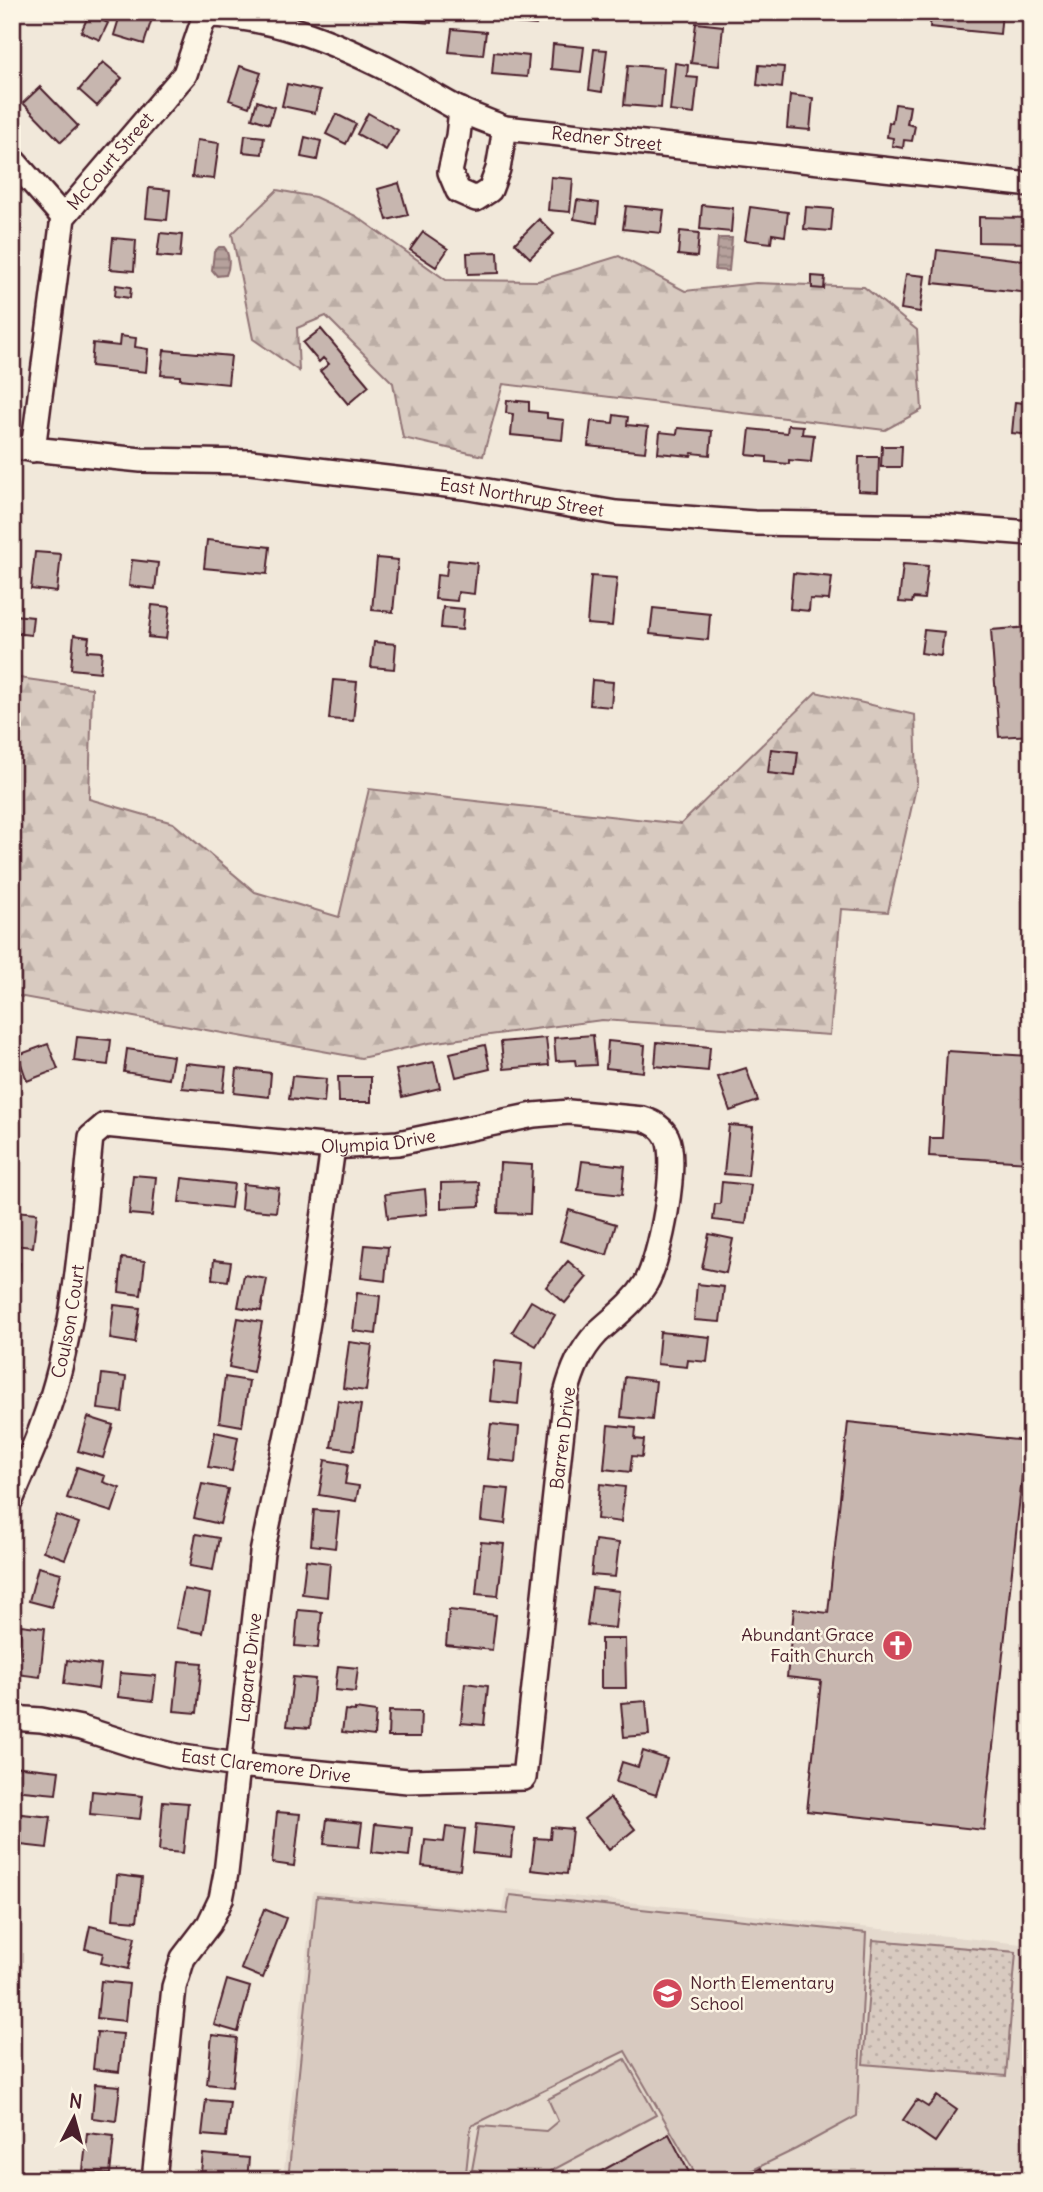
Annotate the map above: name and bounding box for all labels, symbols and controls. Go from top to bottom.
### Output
street label: McCourt Street [62,107,158,215]
street label: Redner Street [550,121,663,156]
street label: East Northrup Street [439,472,606,522]
street label: Olympia Drive [320,1124,438,1158]
street label: Coulson Court [46,1263,89,1381]
street label: Barren Drive [545,1385,580,1491]
street label: Laparte Drive [231,1612,266,1724]
place label: Abundant Grace Faith Church [741,1623,874,1667]
church icon: Abundant Grace Faith Church [880,1628,914,1662]
street label: East Claremore Drive [180,1744,352,1787]
place label: North Elementary School [690,1971,834,2015]
school or university icon: North Elementary School [650,1976,684,2010]
north arrow [38,2084,108,2154]
text: N [68,2088,84,2114]

